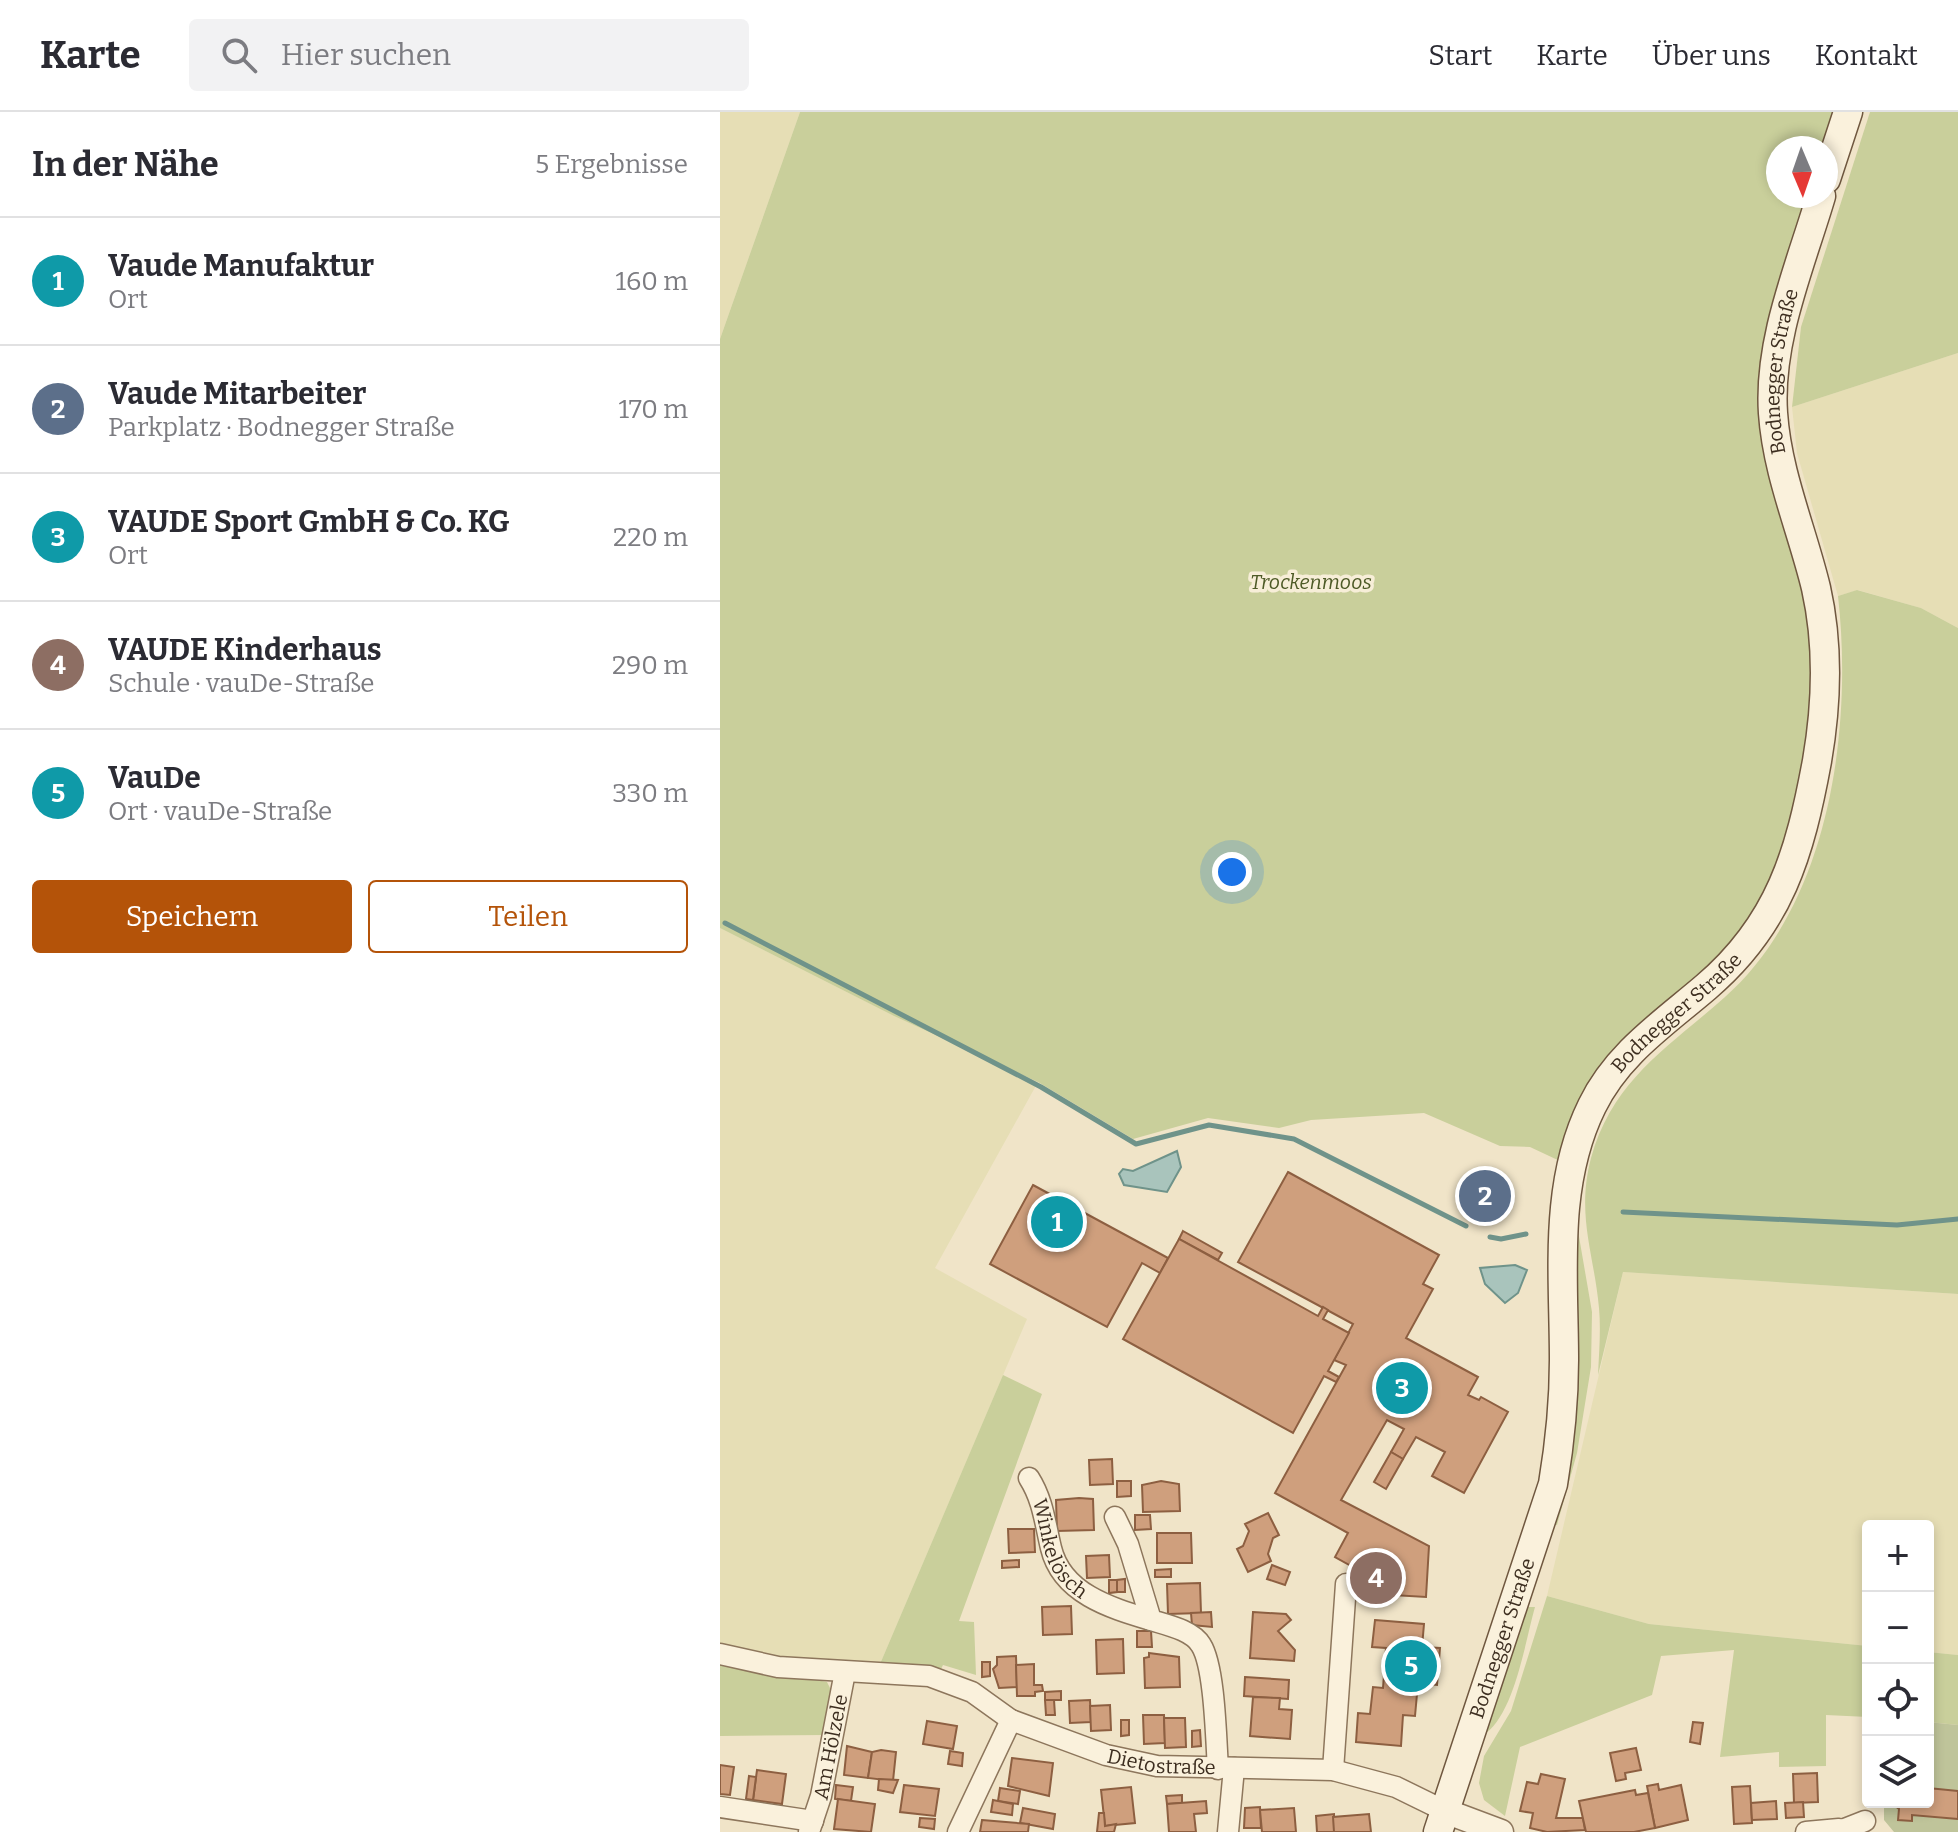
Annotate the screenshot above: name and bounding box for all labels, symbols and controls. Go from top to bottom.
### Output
search box [189,19,749,91]
text: Karte [40,32,141,78]
icon: search [217,33,261,77]
text: Hier suchen [281,37,451,73]
text: Start [1428,39,1492,72]
text: Karte [1536,39,1608,72]
text: Über uns [1652,39,1771,72]
text: Kontakt [1815,39,1918,72]
north arrow [1766,136,1838,208]
text: In der Nähe [32,144,219,185]
text: 5 Ergebnisse [535,149,688,180]
text: Vaude Manufaktur [108,248,374,284]
text: 1 [52,266,64,297]
text: 160 m [616,266,688,297]
text: Ort [108,284,148,315]
street label: Bodnegger Straße [1760,286,1803,457]
text: Vaude Mitarbeiter [108,376,366,412]
text: 2 [51,394,65,425]
text: 170 m [618,394,688,425]
text: Parkplatz · Bodnegger Straße [108,412,455,443]
text: VAUDE Sport GmbH & Co. KG [108,504,510,540]
text: 3 [51,522,65,553]
text: 220 m [613,522,688,553]
text: Ort [108,540,148,571]
park label: Trockenmoos [1250,570,1372,594]
text: VAUDE Kinderhaus [108,632,382,668]
text: 4 [50,650,66,681]
text: 290 m [612,650,688,681]
text: Schule · vauDe-Straße [108,668,375,699]
text: VauDe [108,760,201,796]
text: 5 [51,778,65,809]
text: 330 m [612,778,688,809]
text: Ort · vauDe-Straße [108,796,332,827]
your location [1212,852,1252,892]
button: Speichern [32,880,352,953]
button: Teilen [368,880,688,953]
street label: Bodnegger Straße [1606,948,1747,1078]
pin: 2 [1459,1166,1511,1226]
pin: 1 [1031,1192,1083,1252]
pin: 3 [1376,1358,1428,1418]
street label: Winkelösch [1028,1496,1093,1604]
map controls [1862,1520,1934,1808]
button: + [1862,1520,1934,1592]
pin: 4 [1350,1548,1402,1608]
street label: Bodnegger Straße [1464,1555,1540,1722]
button: − [1862,1592,1934,1664]
pin: 5 [1385,1636,1437,1696]
button: locate [1862,1664,1934,1736]
street label: Am Hölzele [809,1692,852,1802]
button: layers [1862,1736,1934,1808]
street label: Dietostraße [1105,1744,1216,1779]

